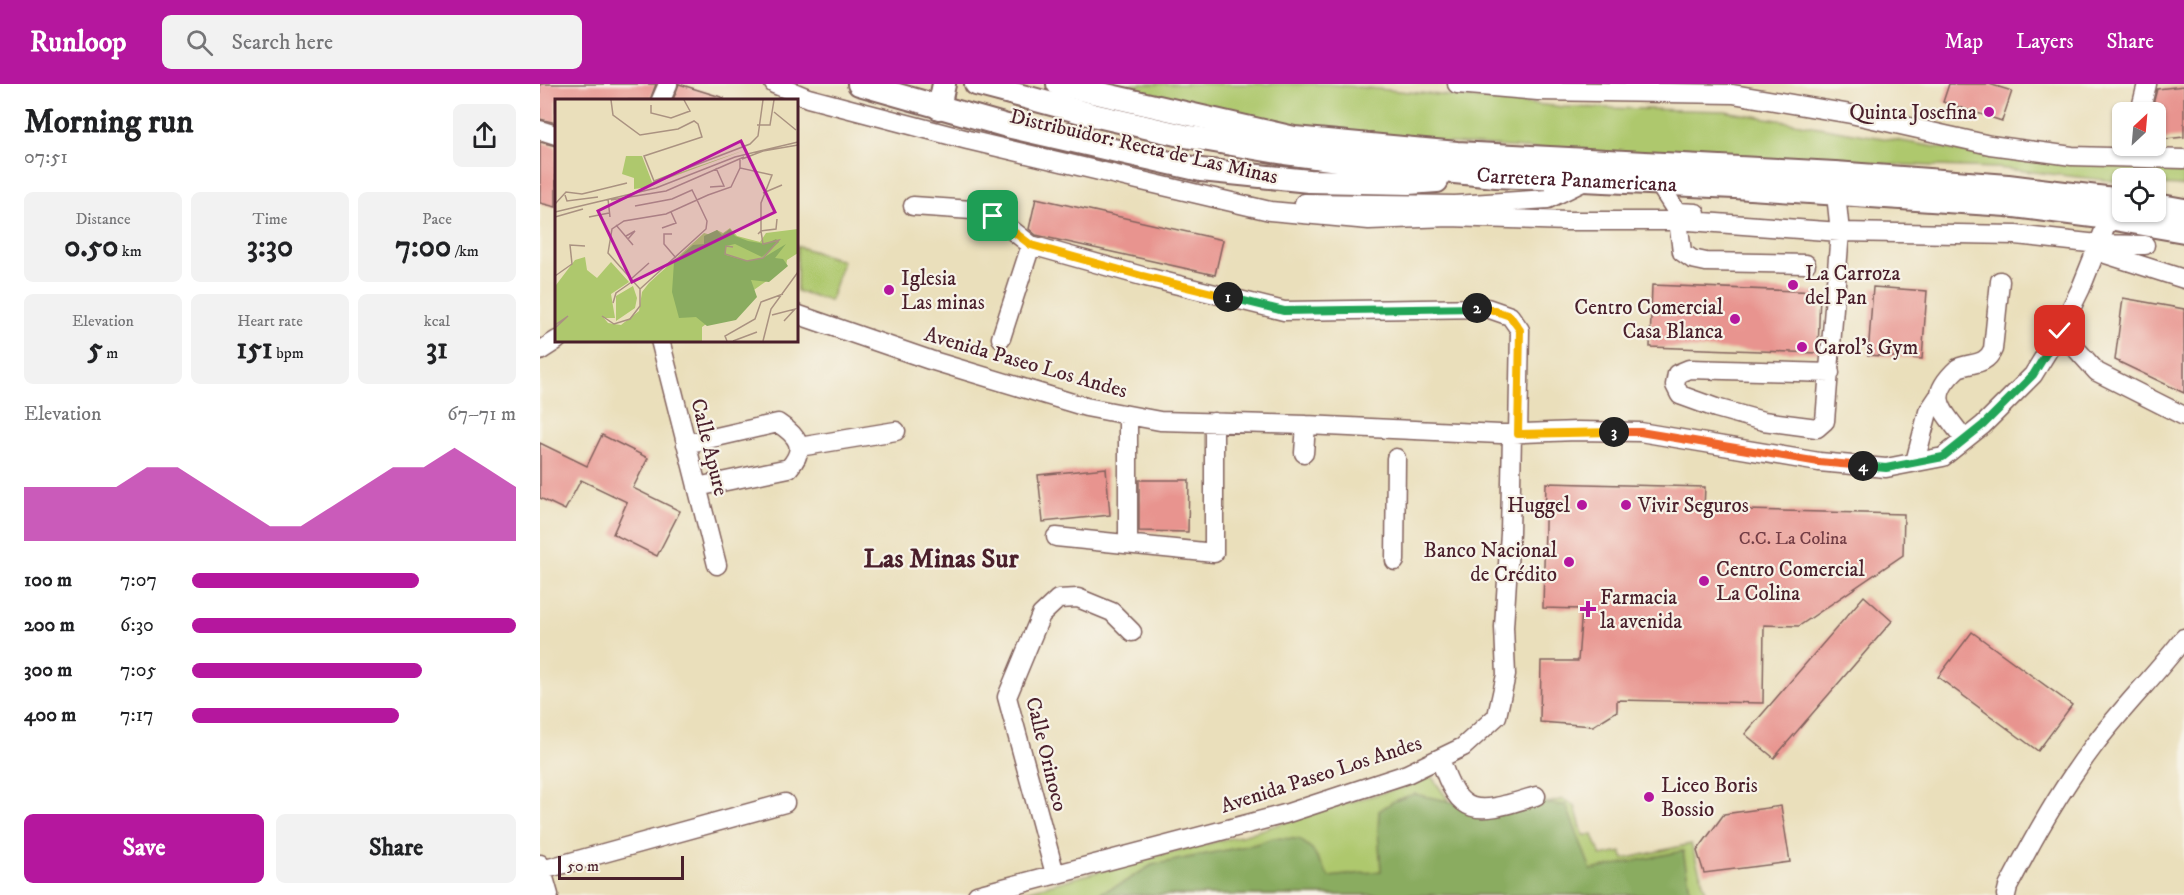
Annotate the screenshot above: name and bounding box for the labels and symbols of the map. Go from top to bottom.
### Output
inset map [555,99,798,342]
place label: Quinta Josefina [1849,100,1977,126]
north arrow [2112,102,2166,156]
street label: Distribuidor: Recta de Las Minas [1007,103,1280,190]
marker: Quinta Josefina [1982,105,1996,119]
street label: Carretera Panamericana [1475,162,1678,198]
pin [967,190,1018,241]
place label: La Carroza del Pan [1805,261,1900,311]
place label: Iglesia Las minas [901,266,985,316]
marker: La Carroza del Pan [1786,278,1800,292]
pin: 1 [1213,282,1243,312]
marker: Iglesia Las minas [882,283,896,297]
pin: 2 [1462,293,1492,323]
place label: Centro Comercial Casa Blanca [1574,295,1724,345]
pin [2034,305,2085,356]
marker: Centro Comercial Casa Blanca [1728,312,1742,326]
street label: Avenida Paseo Los Andes [921,322,1130,404]
place label: Carol's Gym [1814,335,1918,361]
marker: Carol's Gym [1795,340,1809,354]
street label: Calle Apure [684,396,734,499]
pin: 3 [1599,417,1629,447]
pin: 4 [1848,451,1878,481]
place label: Huggel [1507,493,1571,519]
place label: Vivir Seguros [1637,493,1749,519]
marker: Huggel [1575,498,1589,512]
marker: Vivir Seguros [1619,498,1633,512]
house number: C.C. La Colina [1739,528,1848,550]
place label: Banco Nacional de Crédito [1424,538,1558,588]
district label: Las Minas Sur [864,542,1019,576]
marker: Banco Nacional de Crédito [1562,555,1576,569]
place label: Centro Comercial La Colina [1716,557,1865,607]
marker: Centro Comercial La Colina [1697,574,1711,588]
place label: Farmacia la avenida [1600,585,1682,635]
marker: Farmacia la avenida [1581,602,1595,616]
street label: Calle Orinoco [1019,694,1073,814]
street label: Avenida Paseo Los Andes [1217,730,1425,820]
place label: Liceo Boris Bossio [1661,773,1758,823]
marker: Liceo Boris Bossio [1642,790,1656,804]
scale bar [558,853,684,880]

